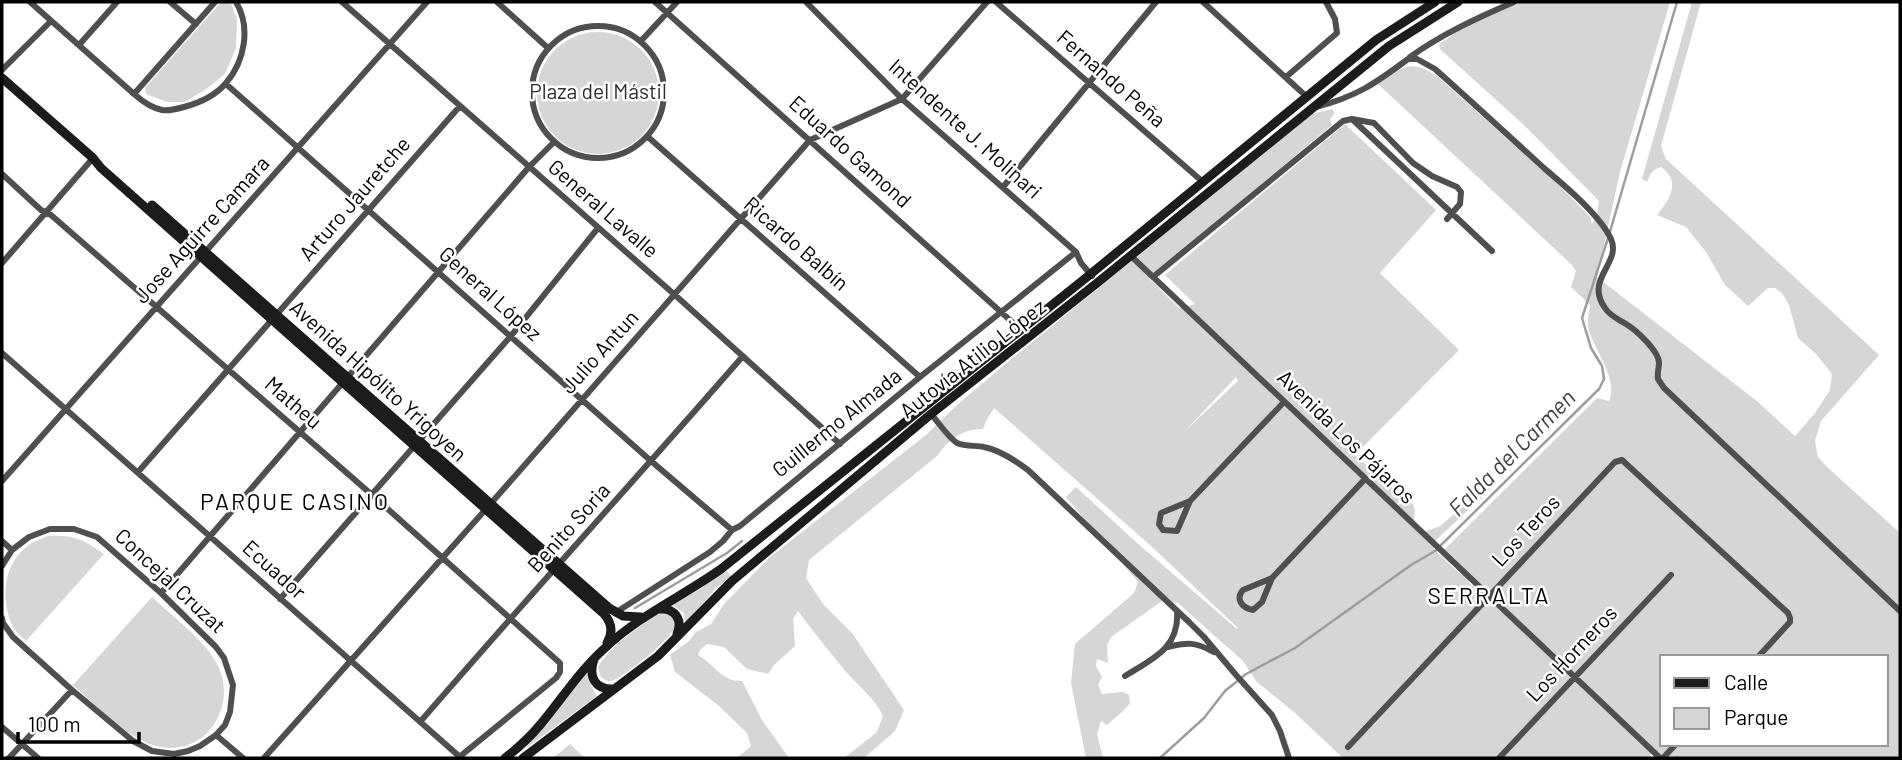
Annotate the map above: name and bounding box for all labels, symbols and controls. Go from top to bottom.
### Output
street label: Fernando Peña [1053,24,1171,132]
street label: Intendente J. Molinari [885,53,1047,203]
park label: Plaza del Mástil [529,78,667,103]
street label: Eduardo Gamond [785,90,917,212]
street label: Arturo Jauretche [293,131,415,265]
street label: Jose Aguirre Camara [128,150,274,308]
street label: General Lavalle [544,153,664,262]
street label: Ricardo Balbín [740,191,854,295]
street label: General López [435,240,547,345]
street label: Autovía Atilio López [894,293,1050,423]
street label: Avenida Hipólito Yrigoyen [286,294,472,466]
street label: Julio Antun [555,304,643,398]
street label: Guillermo Almada [767,362,906,481]
street label: Avenida Los Pájaros [1273,364,1421,508]
street label: Matheu [261,370,327,433]
water label: Falda del Carmen [1442,383,1581,522]
street label: Benito Soria [521,477,614,577]
district label: PARQUE CASINO [200,487,390,515]
street label: Los Teros [1486,489,1564,571]
street label: Concejal Cruzat [111,522,231,637]
street label: Ecuador [238,534,312,604]
district label: SERRALTA [1427,581,1551,609]
street label: Los Horneros [1520,600,1622,706]
legend [1660,655,1888,746]
text: Calle [1724,669,1768,694]
scale bar [18,700,138,744]
text: Parque [1724,704,1789,729]
text: 100 m [28,711,81,736]

